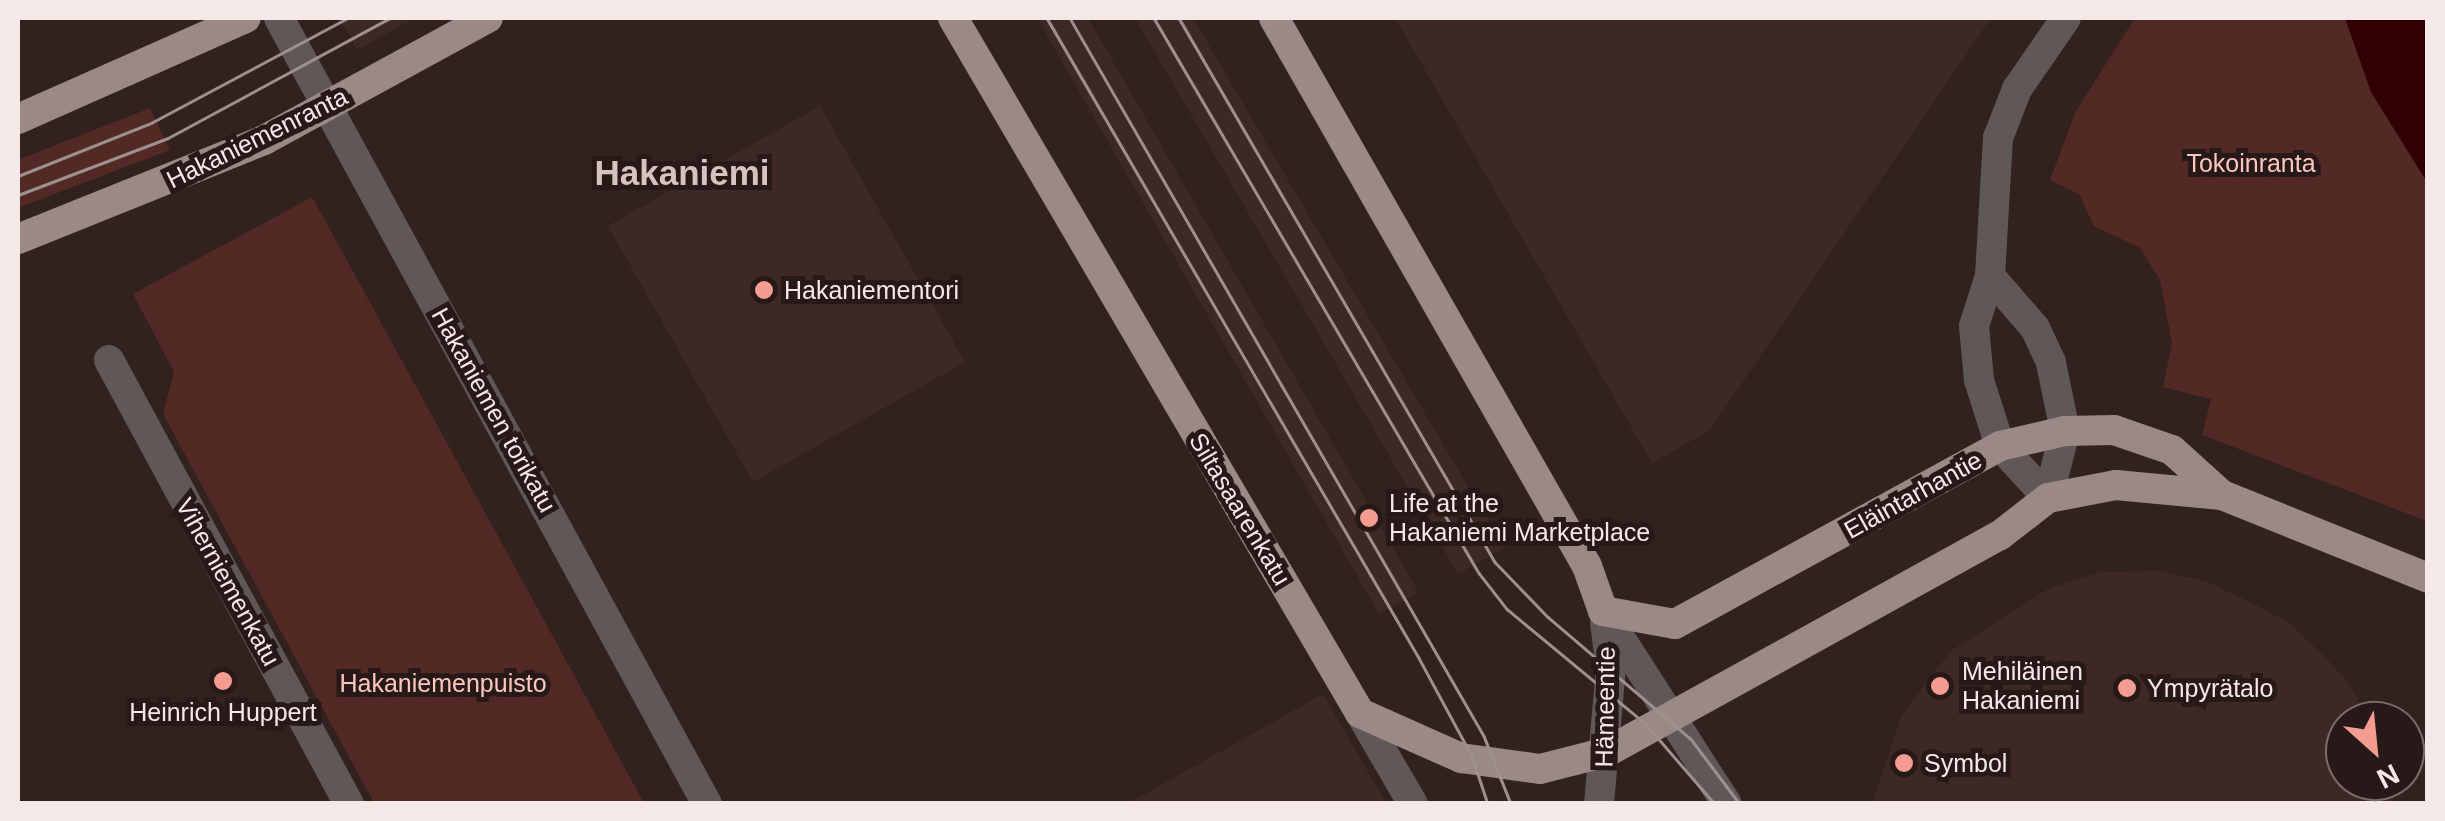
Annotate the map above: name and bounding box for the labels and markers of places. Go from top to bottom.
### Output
place label: Hakaniementori [784,275,959,305]
marker: Hakaniementori [753,279,775,301]
place label: Life at the Hakaniemi Marketplace [1389,489,1650,548]
marker: Life at the Hakaniemi Marketplace [1358,507,1380,529]
place label: Mehiläinen Hakaniemi [1962,657,2083,716]
marker: Heinrich Huppert [212,670,234,692]
marker: Mehiläinen Hakaniemi [1927,673,1953,699]
place label: Ympyrätalo [2147,673,2273,703]
marker: Ympyrätalo [2116,677,2138,699]
place label: Heinrich Huppert [129,697,317,727]
place label: Symbol [1924,748,2007,778]
marker: Symbol [1893,752,1915,774]

